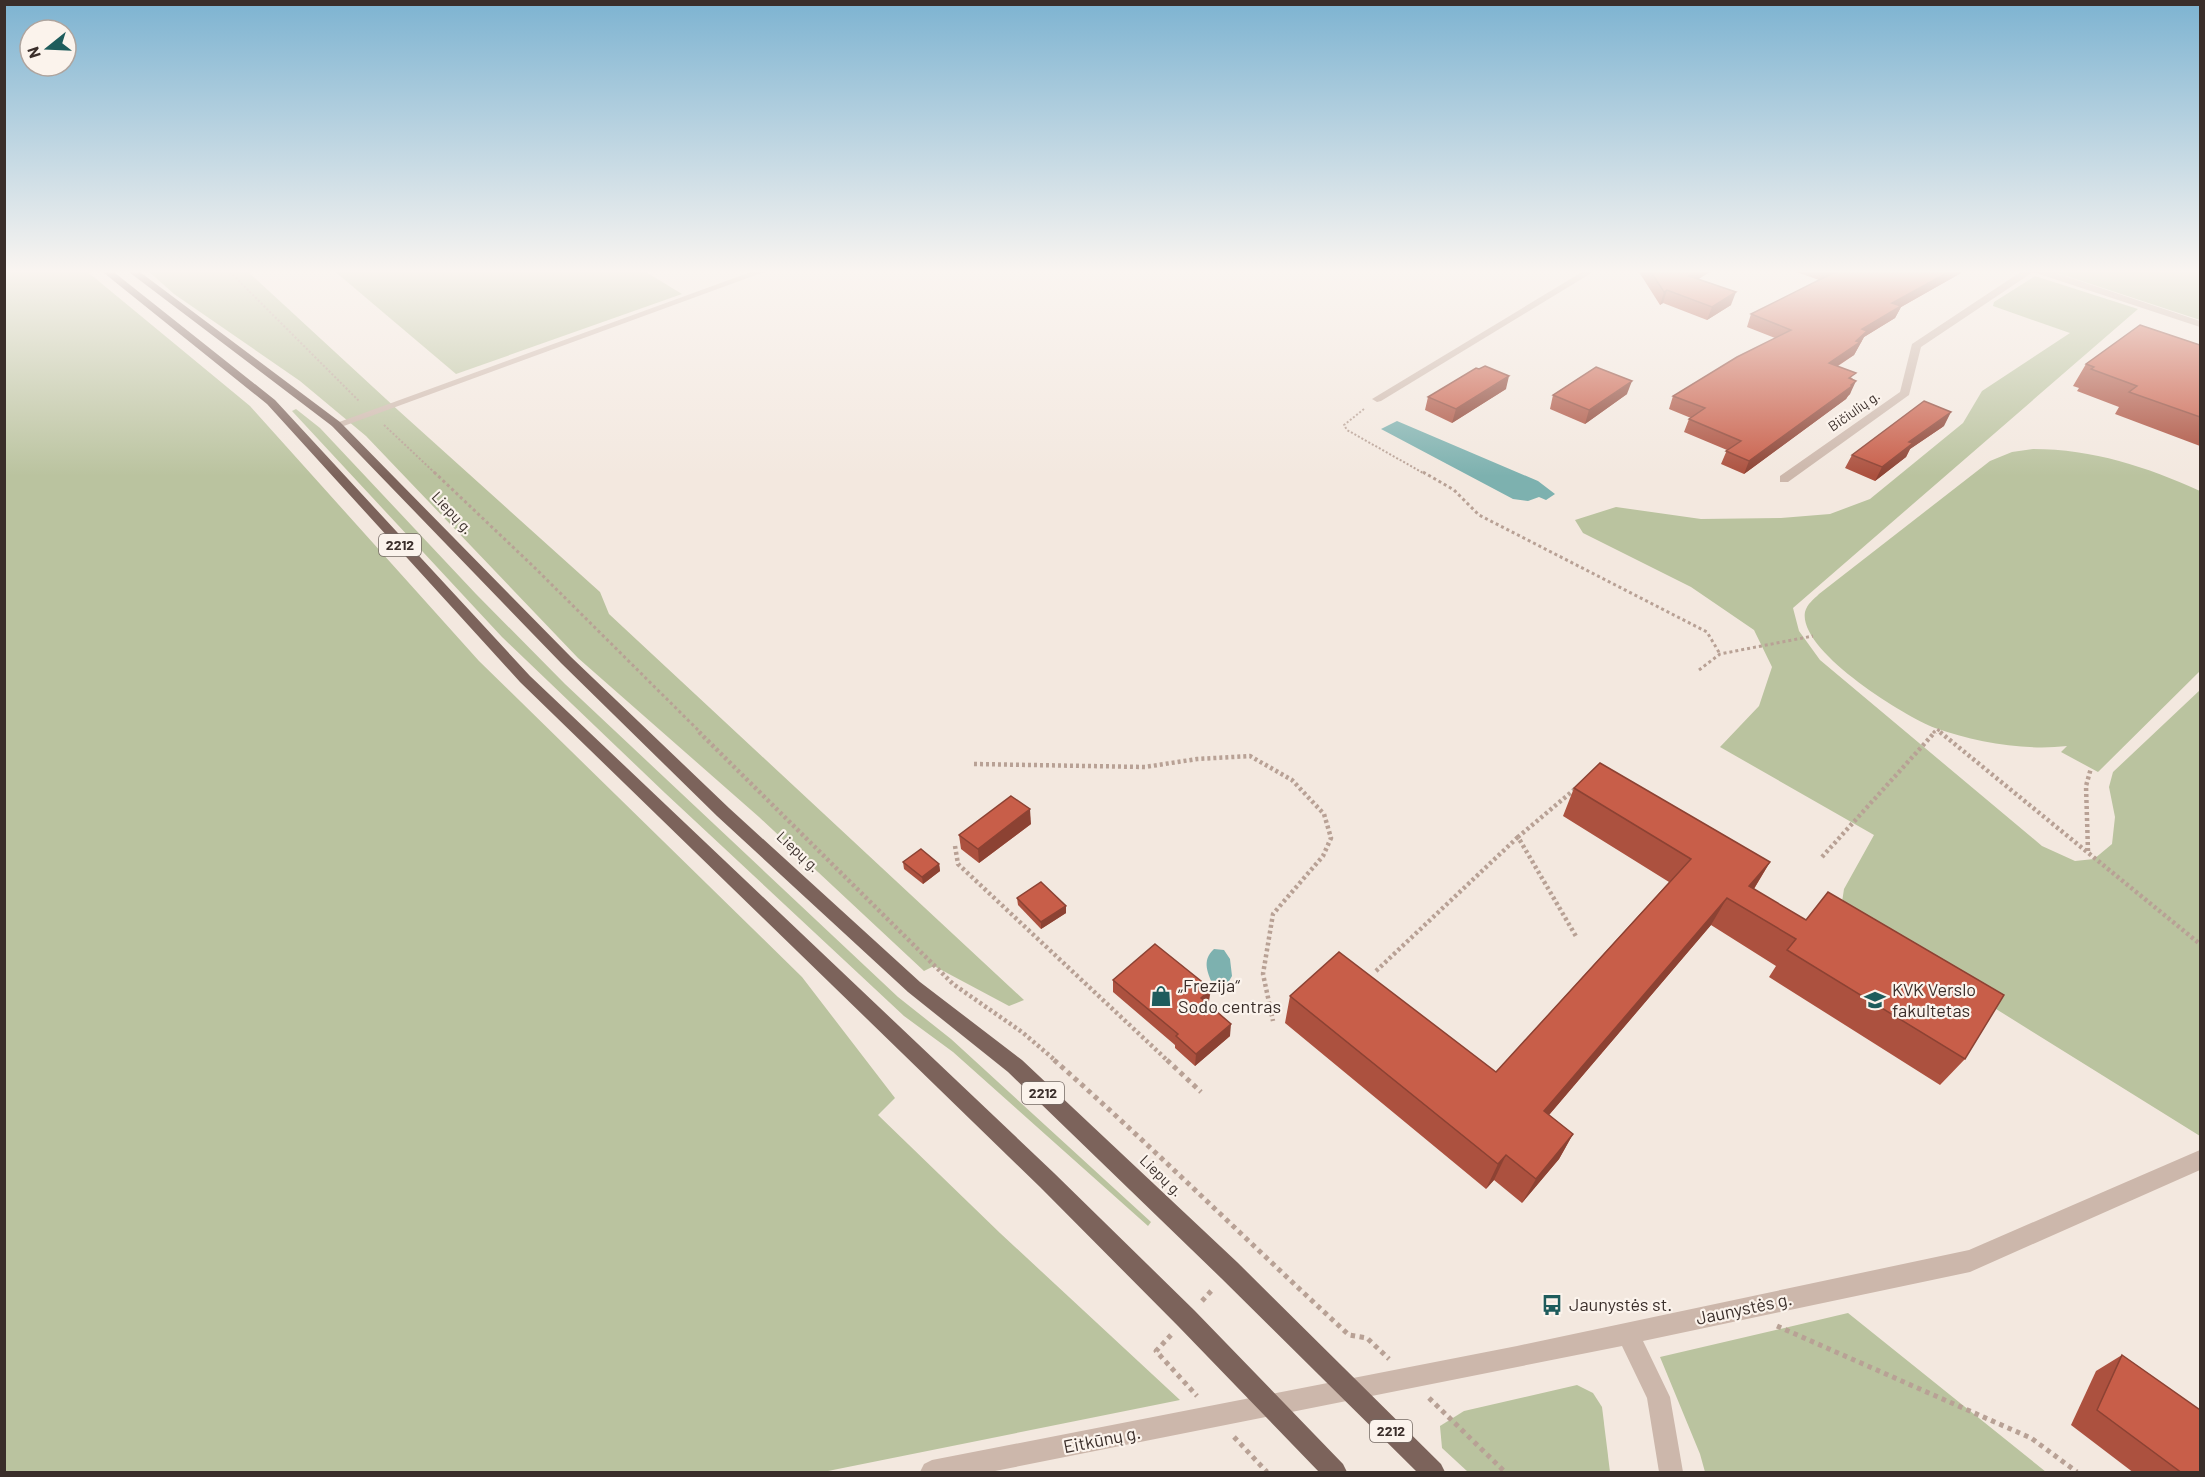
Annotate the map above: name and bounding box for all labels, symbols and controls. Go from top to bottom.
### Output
north arrow [18,18,78,78]
text: N [23,45,44,61]
street label: Bičiulių g. [1825,387,1883,435]
street label: Liepų g. [428,487,477,537]
road number: 2212 [379,534,421,556]
street label: Liepų g. [774,827,824,876]
place label: „Frezija“ Sodo centras [1178,974,1281,1017]
place label: KVK Verslo fakultetas [1892,978,1976,1021]
shop icon: „Frezija“ Sodo centras [1149,984,1173,1008]
school or university icon: KVK Verslo fakultetas [1863,988,1887,1012]
road number: 2212 [1022,1082,1064,1104]
street label: Liepų g. [1137,1151,1187,1200]
street label: Jaunystės g. [1694,1287,1794,1329]
bus stop icon: Jaunystės st. [1540,1293,1564,1317]
place label: Jaunystės st. [1569,1293,1672,1315]
road number: 2212 [1370,1420,1412,1442]
street label: Eitkūnų g. [1061,1421,1142,1457]

